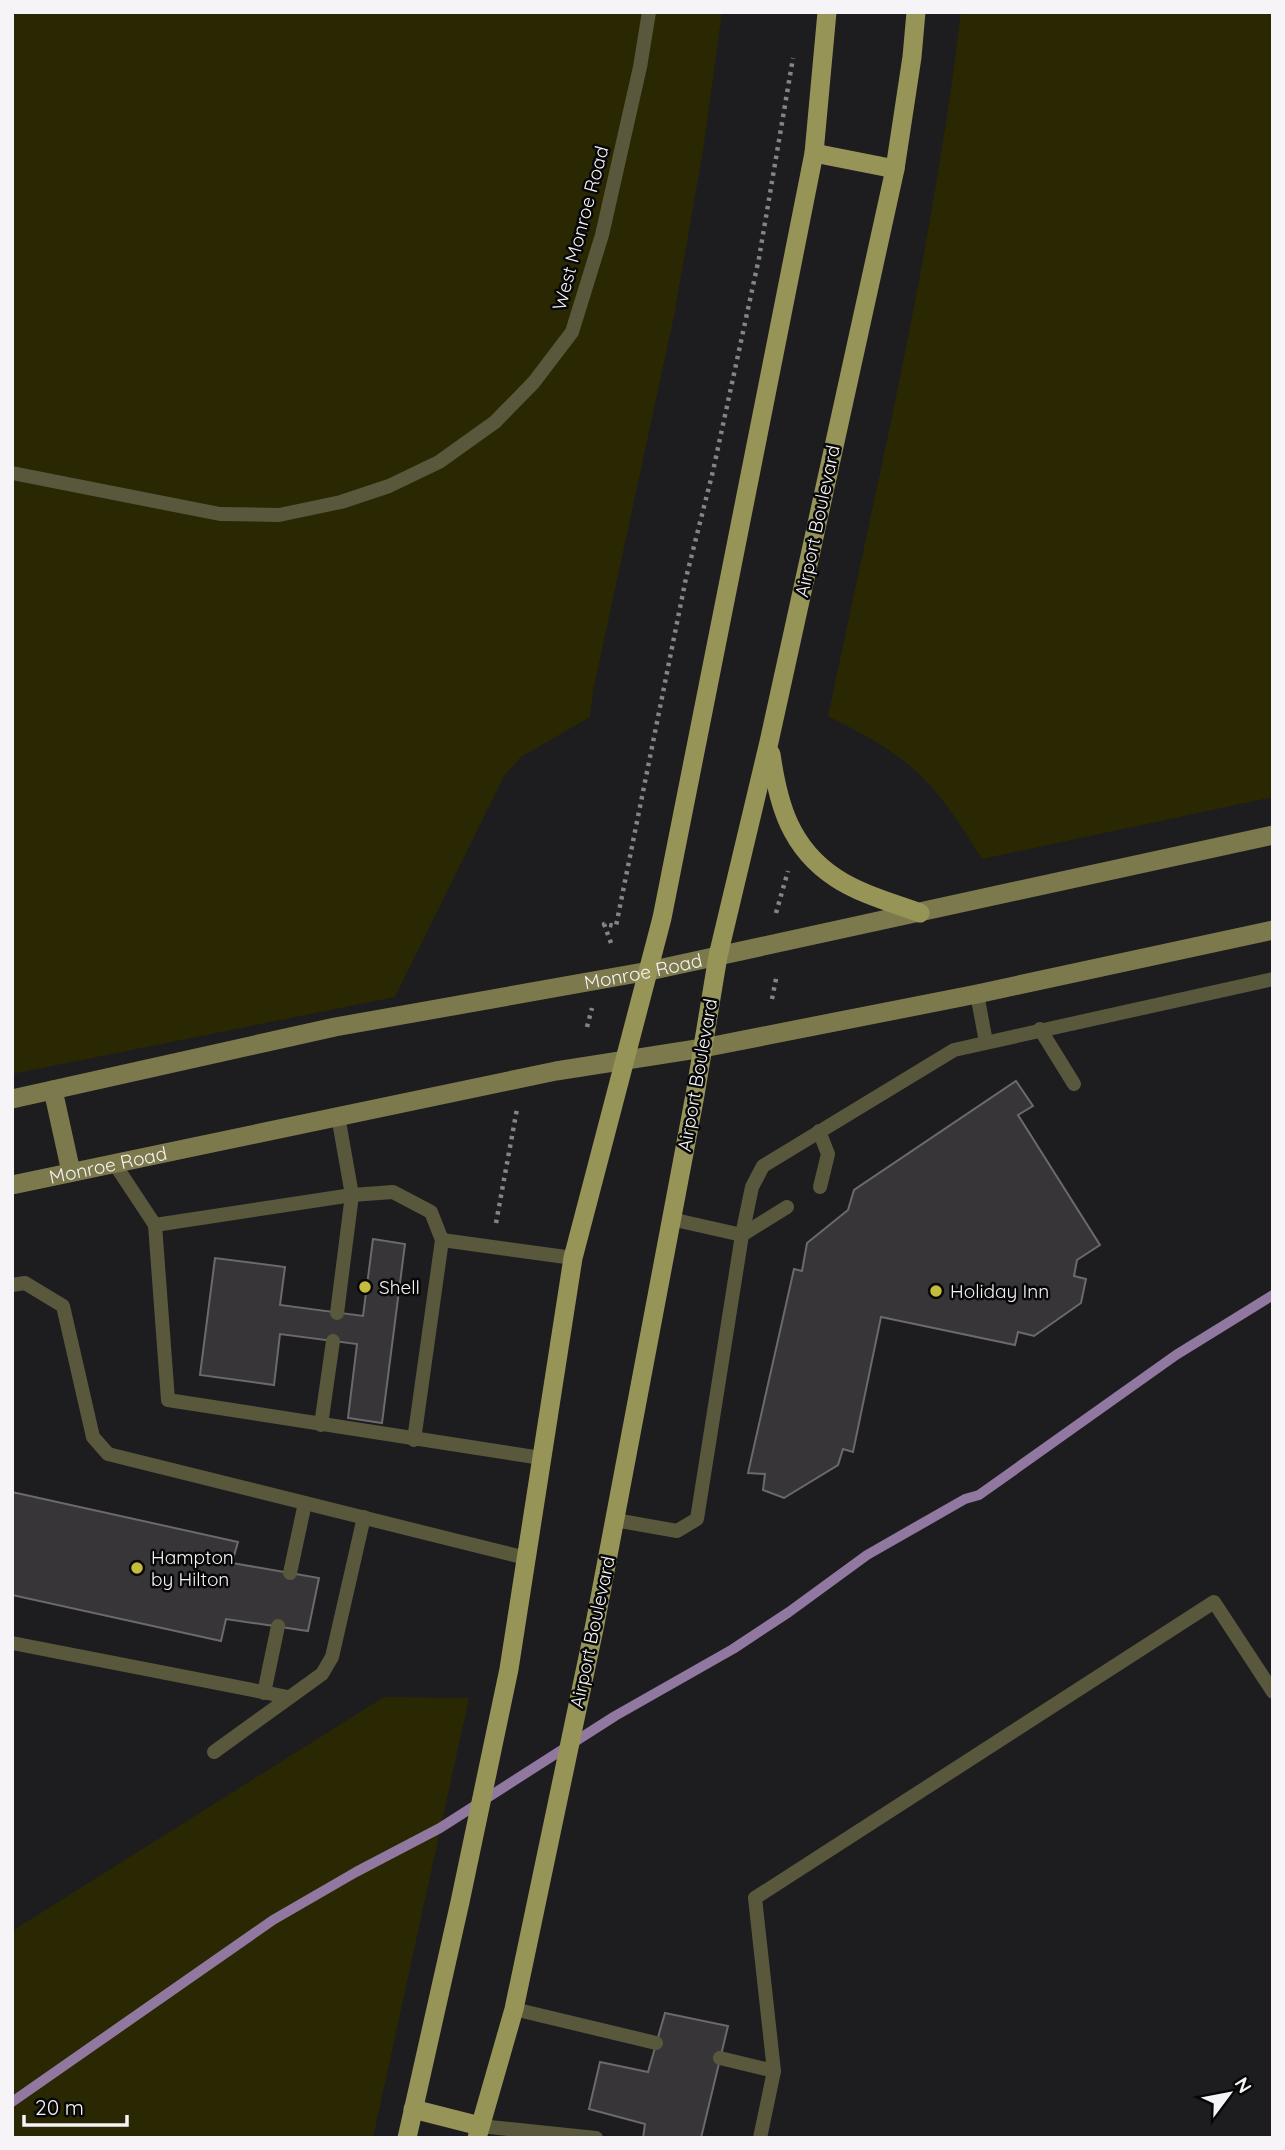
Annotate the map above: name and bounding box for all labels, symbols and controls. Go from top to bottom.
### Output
street label: West Monroe Road [547,143,613,313]
street label: Airport Boulevard [789,443,845,599]
street label: Monroe Road [582,948,704,994]
street label: Airport Boulevard [672,997,722,1153]
street label: Monroe Road [47,1141,169,1189]
place label: Shell [379,1275,420,1299]
marker: Shell [357,1279,373,1295]
place label: Holiday Inn [950,1279,1049,1303]
marker: Holiday Inn [928,1283,944,1299]
place label: Hampton by Hilton [151,1545,234,1591]
street label: Airport Boulevard [564,1554,620,1710]
marker: Hampton by Hilton [129,1560,145,1576]
north arrow [1194,2059,1264,2129]
text: N [1230,2073,1257,2097]
scale bar [24,2084,128,2128]
text: 20 m [35,2094,84,2120]

